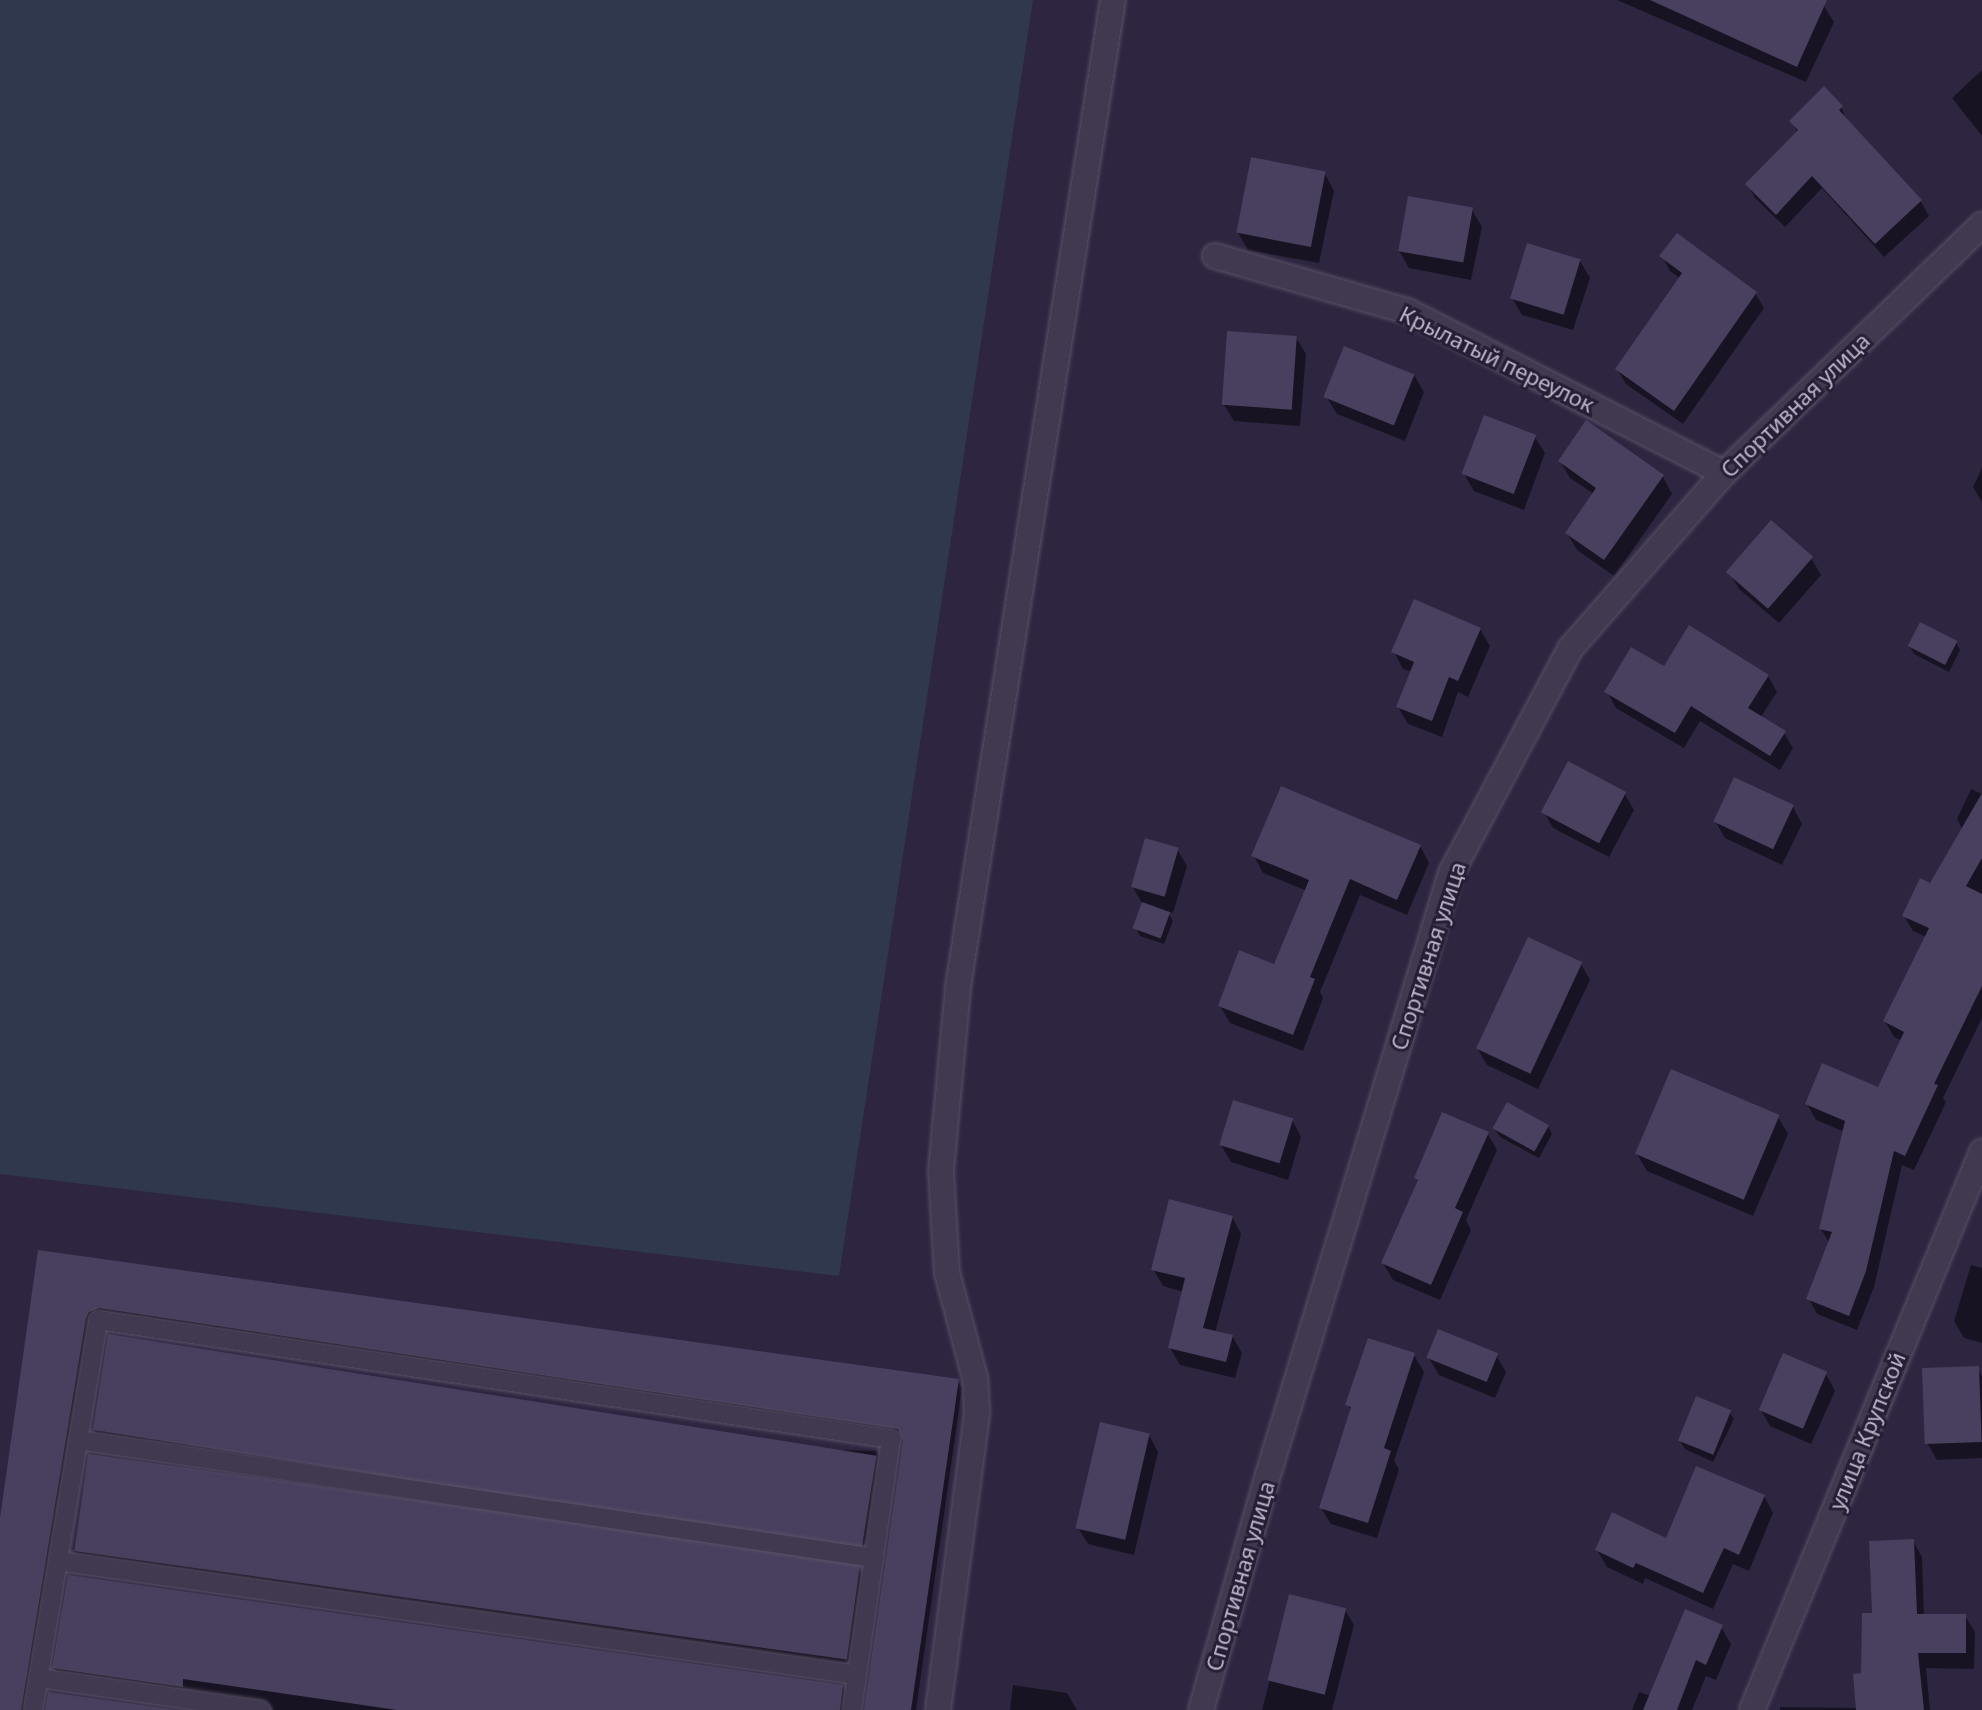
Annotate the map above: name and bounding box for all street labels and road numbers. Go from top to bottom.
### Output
street label: Крылатый переулок [1395,300,1599,418]
street label: Спортивная улица [1715,327,1875,483]
street label: Спортивная улица [1385,858,1471,1054]
street label: улица Крупской [1823,1348,1911,1514]
street label: Спортивная улица [1200,1478,1280,1674]

